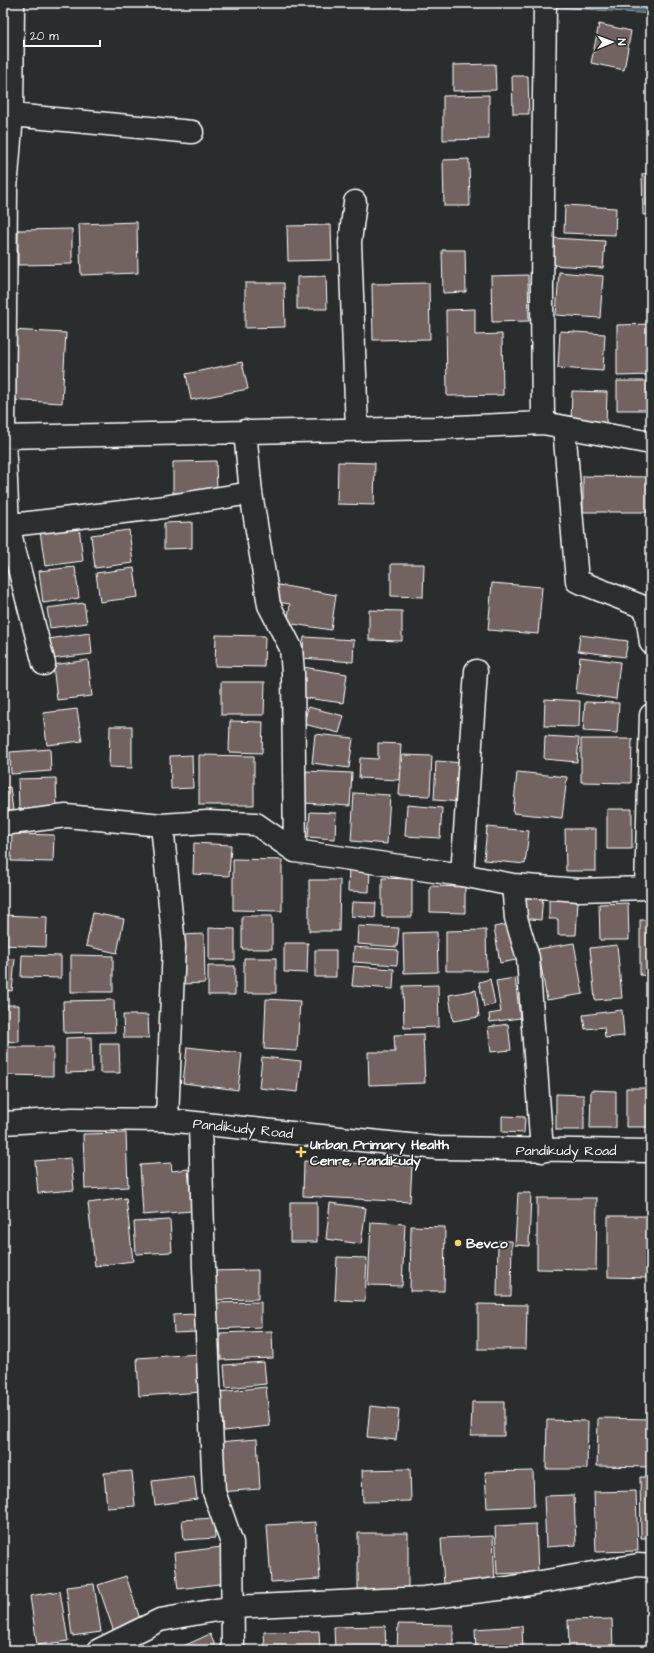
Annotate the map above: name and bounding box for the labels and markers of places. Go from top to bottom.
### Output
place label: Urban Primary Health Cenre, Pandikudy [310,1135,450,1171]
marker: Urban Primary Health Cenre, Pandikudy [295,1146,307,1158]
place label: Bevco [466,1234,508,1254]
marker: Bevco [453,1238,463,1248]

